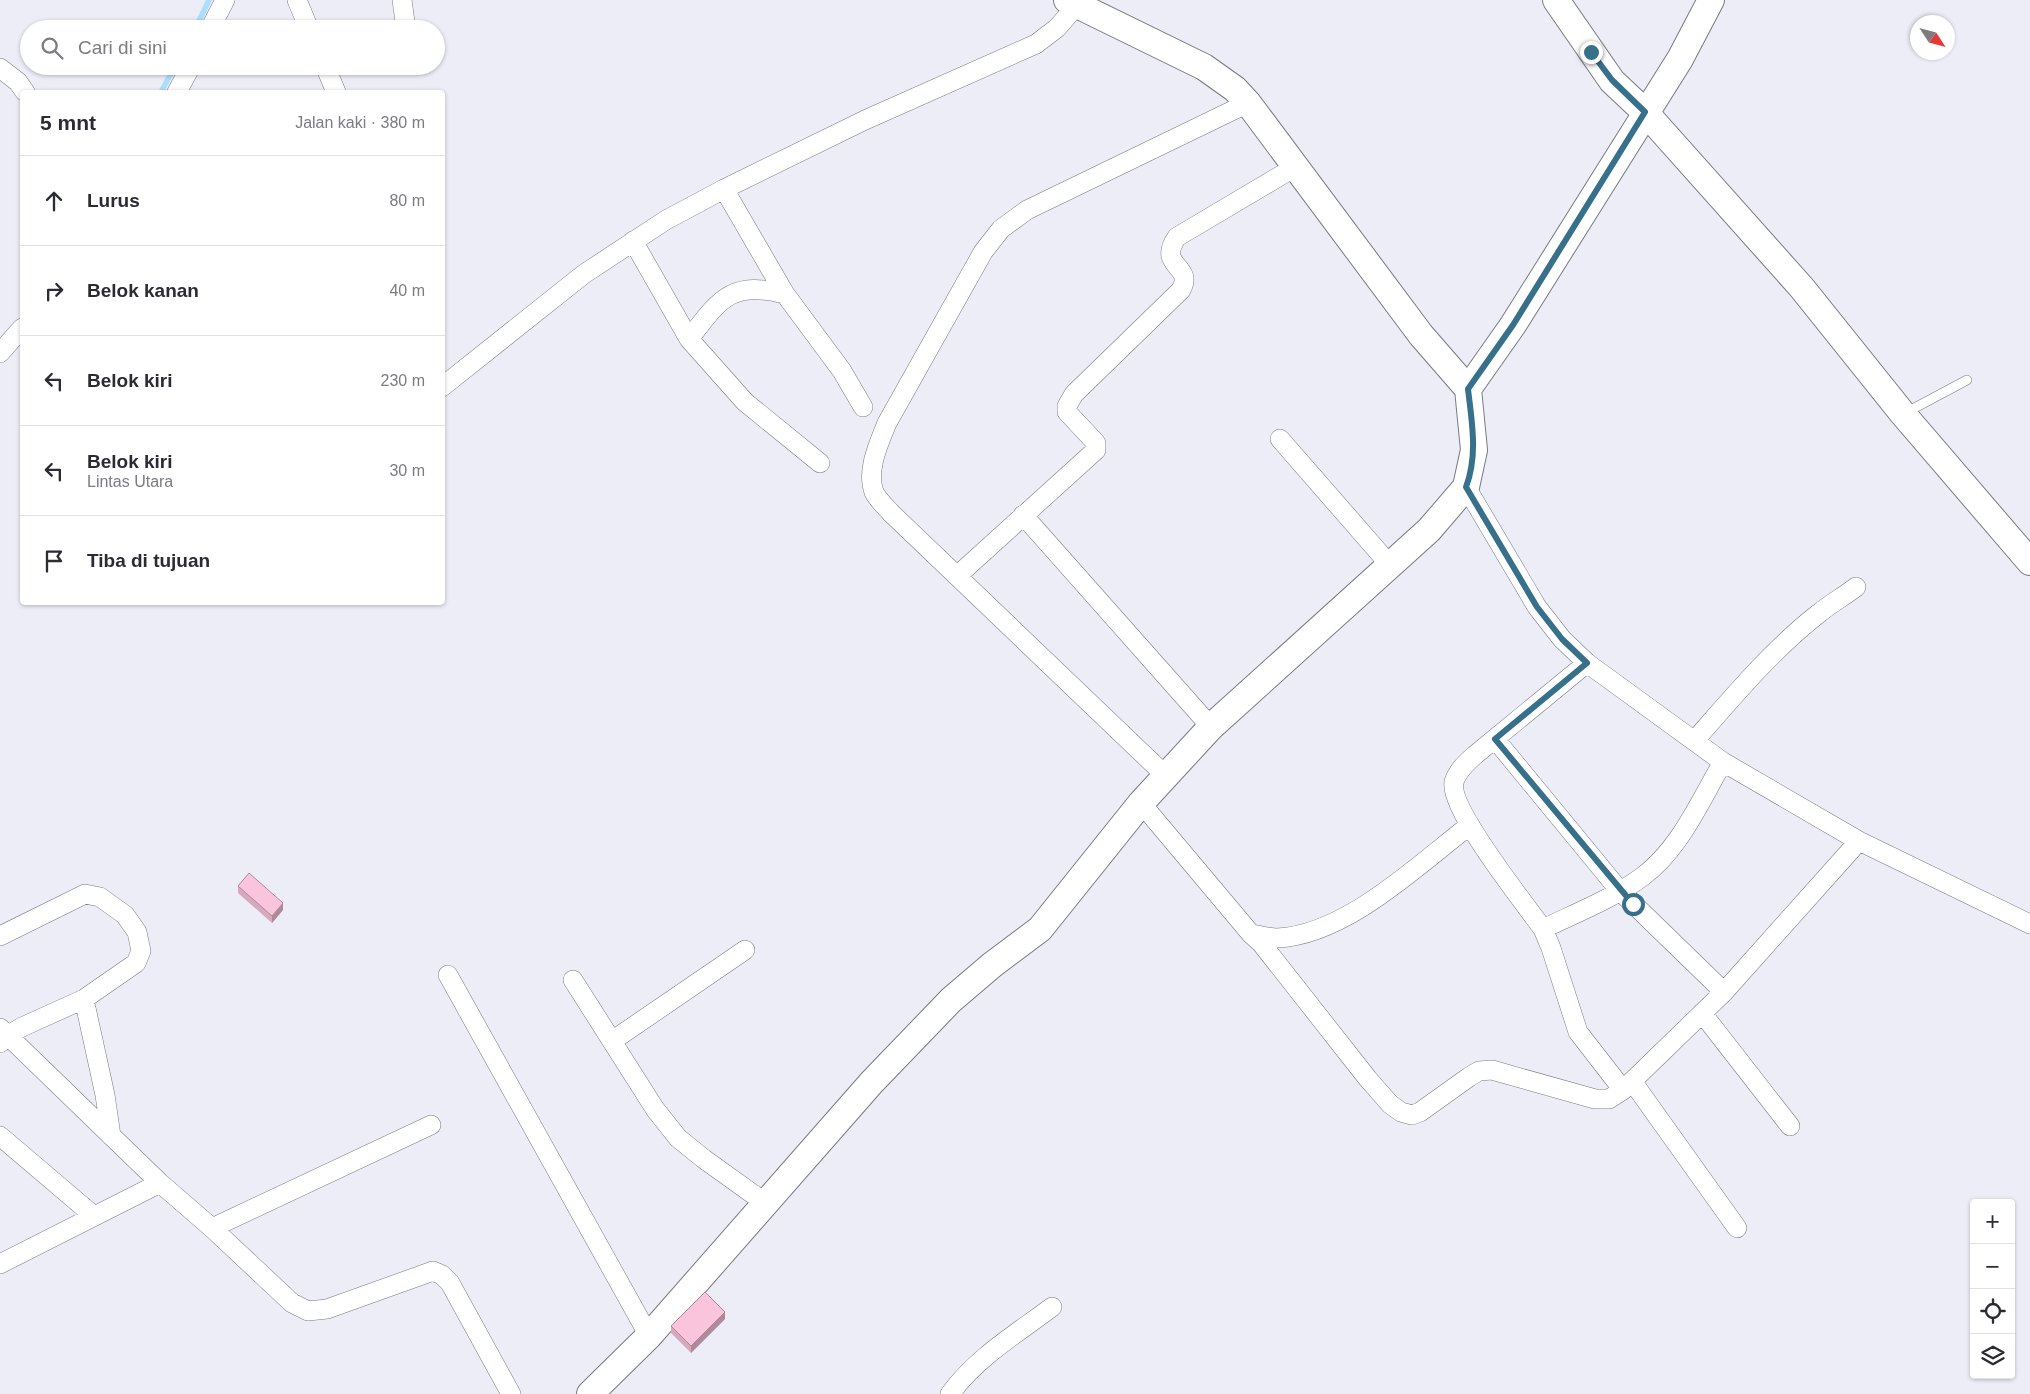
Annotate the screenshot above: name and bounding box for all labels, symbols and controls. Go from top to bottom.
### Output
north arrow [1910,15,1955,60]
search box [20,20,445,75]
icon: search [38,34,66,62]
text: Cari di sini [78,37,167,58]
route end [1580,41,1603,64]
text: 5 mnt [40,111,96,134]
text: Jalan kaki · 380 m [295,114,425,131]
icon: ahead [40,187,68,215]
text: Lurus [87,190,140,211]
text: 80 m [389,192,425,209]
icon: right [40,277,68,305]
text: Belok kanan [87,280,199,301]
text: 40 m [389,282,425,299]
icon: left [40,367,68,395]
text: Belok kiri [87,370,173,391]
text: 230 m [381,372,425,389]
text: Belok kiri [87,451,173,472]
icon: left [40,457,68,485]
text: 30 m [389,462,425,479]
text: Lintas Utara [87,473,173,490]
icon: arrive [40,547,68,575]
text: Tiba di tujuan [87,550,210,571]
route start [1622,893,1645,916]
map controls [1970,1199,2015,1379]
button: + [1970,1199,2015,1244]
button: − [1970,1244,2015,1289]
button: locate [1970,1289,2015,1334]
button: layers [1970,1334,2015,1379]

